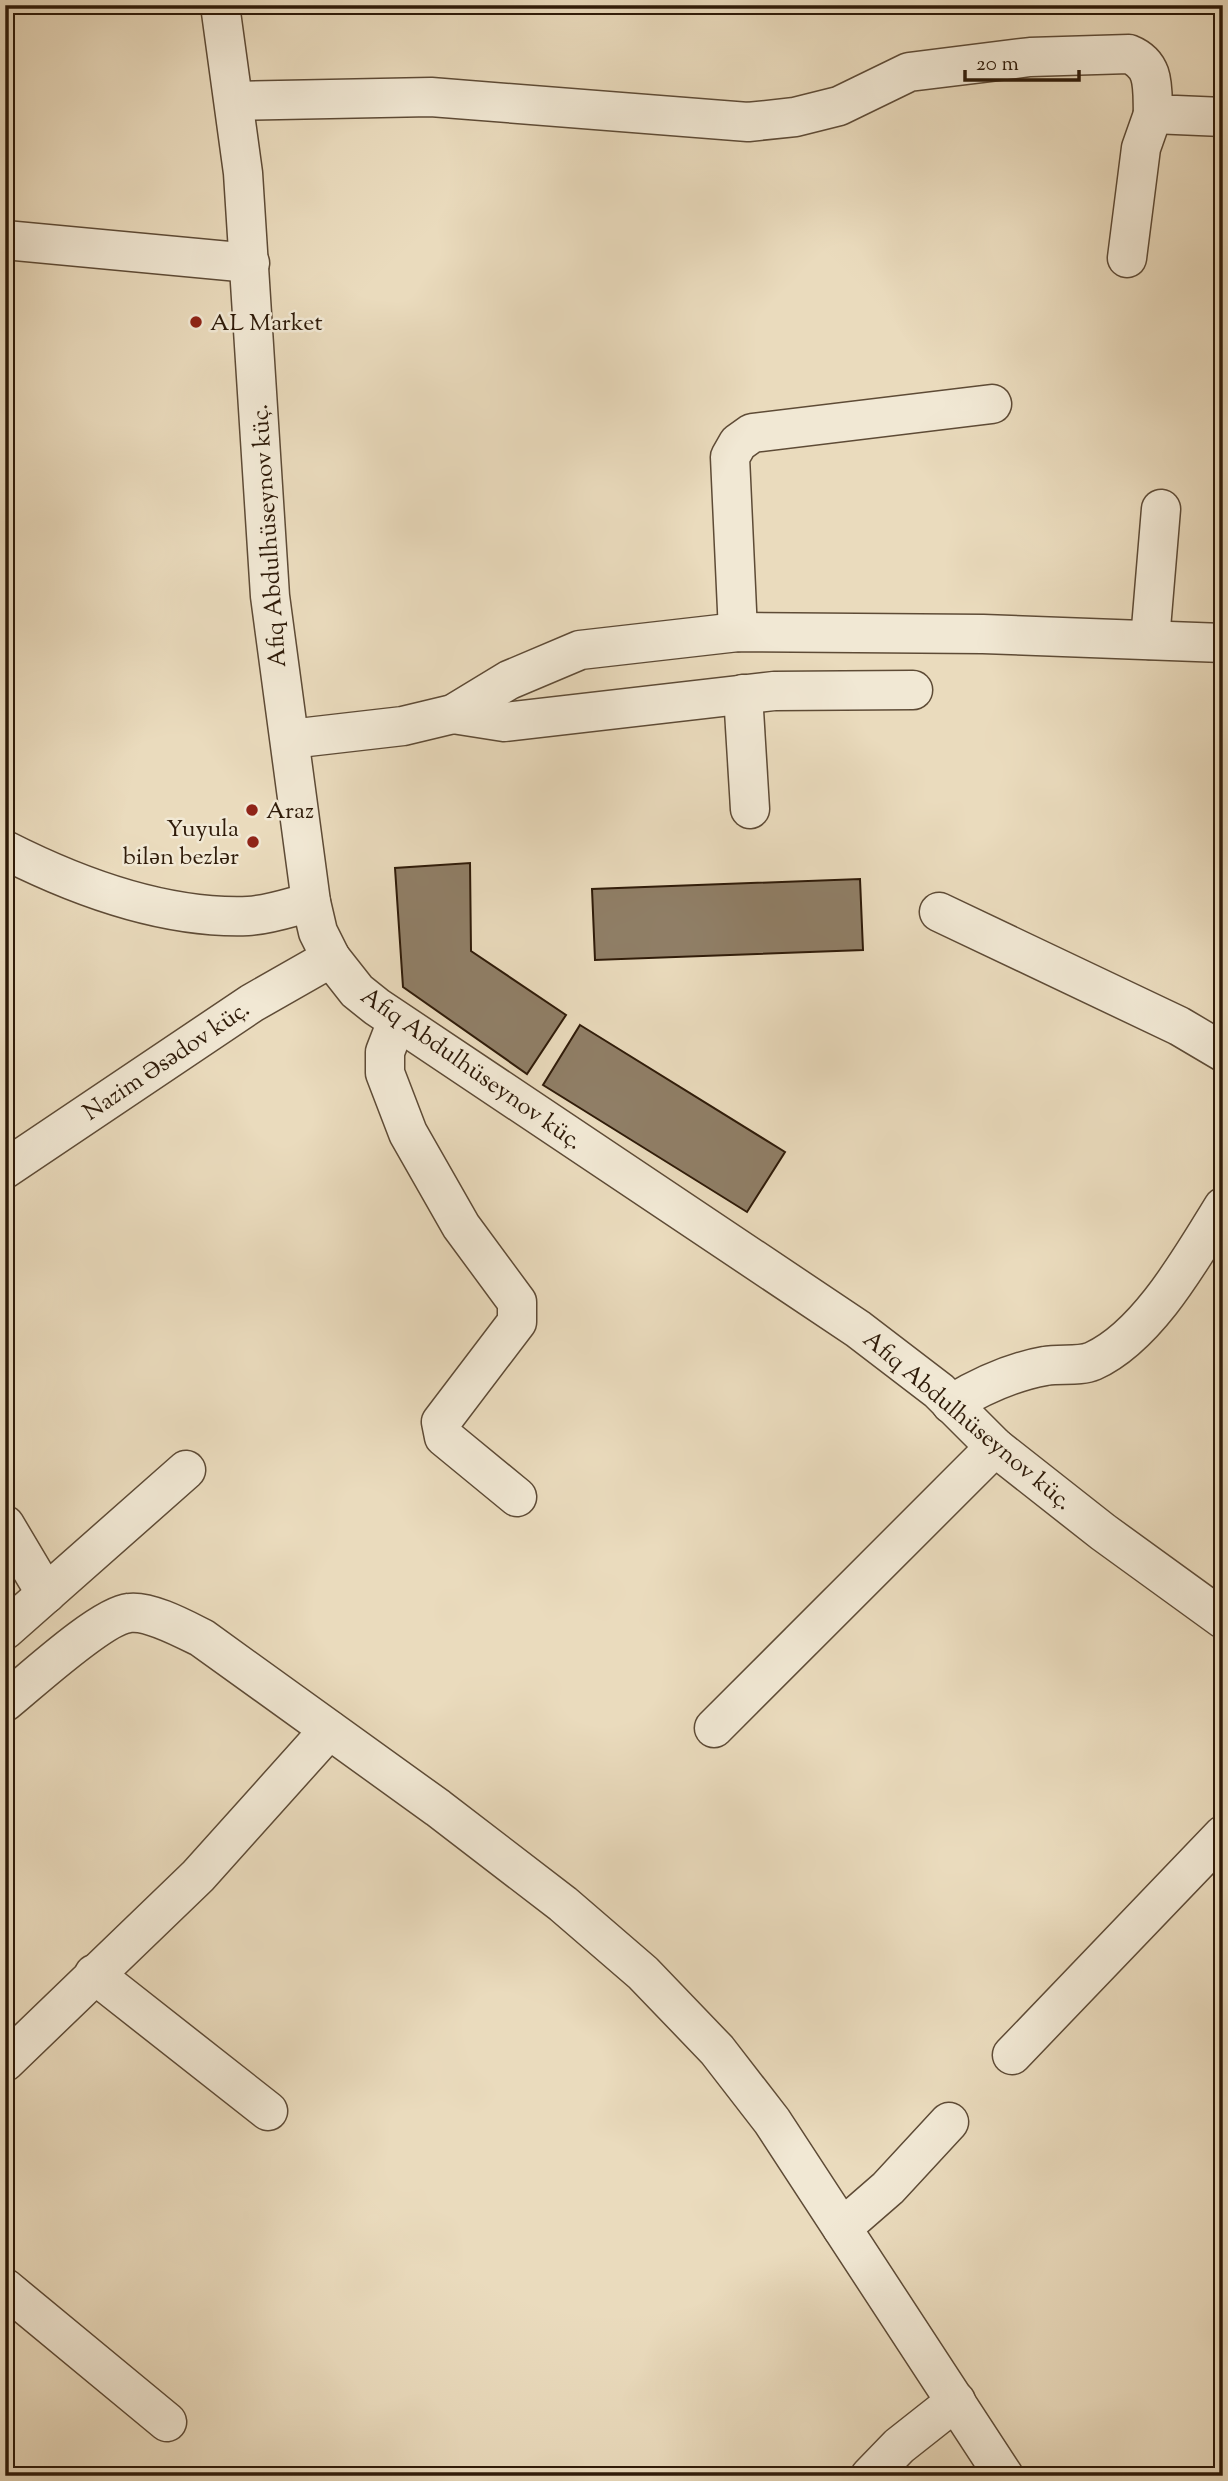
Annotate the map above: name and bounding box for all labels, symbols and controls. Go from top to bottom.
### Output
scale bar [965,38,1079,82]
text: 20 m [976,50,1019,80]
place label: AL Market [210,307,323,341]
marker: AL Market [188,314,204,330]
street label: Afiq Abdulhüseynov küç. [244,403,296,669]
place label: Araz [266,795,314,829]
marker: Araz [244,802,260,818]
place label: Yuyula bilən bezlər [123,813,239,875]
marker: Yuyula bilən bezlər [245,834,261,850]
street label: Afiq Abdulhüseynov küç. [353,980,589,1159]
street label: Nazim Əsədov küç. [77,993,257,1130]
street label: Afiq Abdulhüseynov küç. [855,1324,1079,1519]

